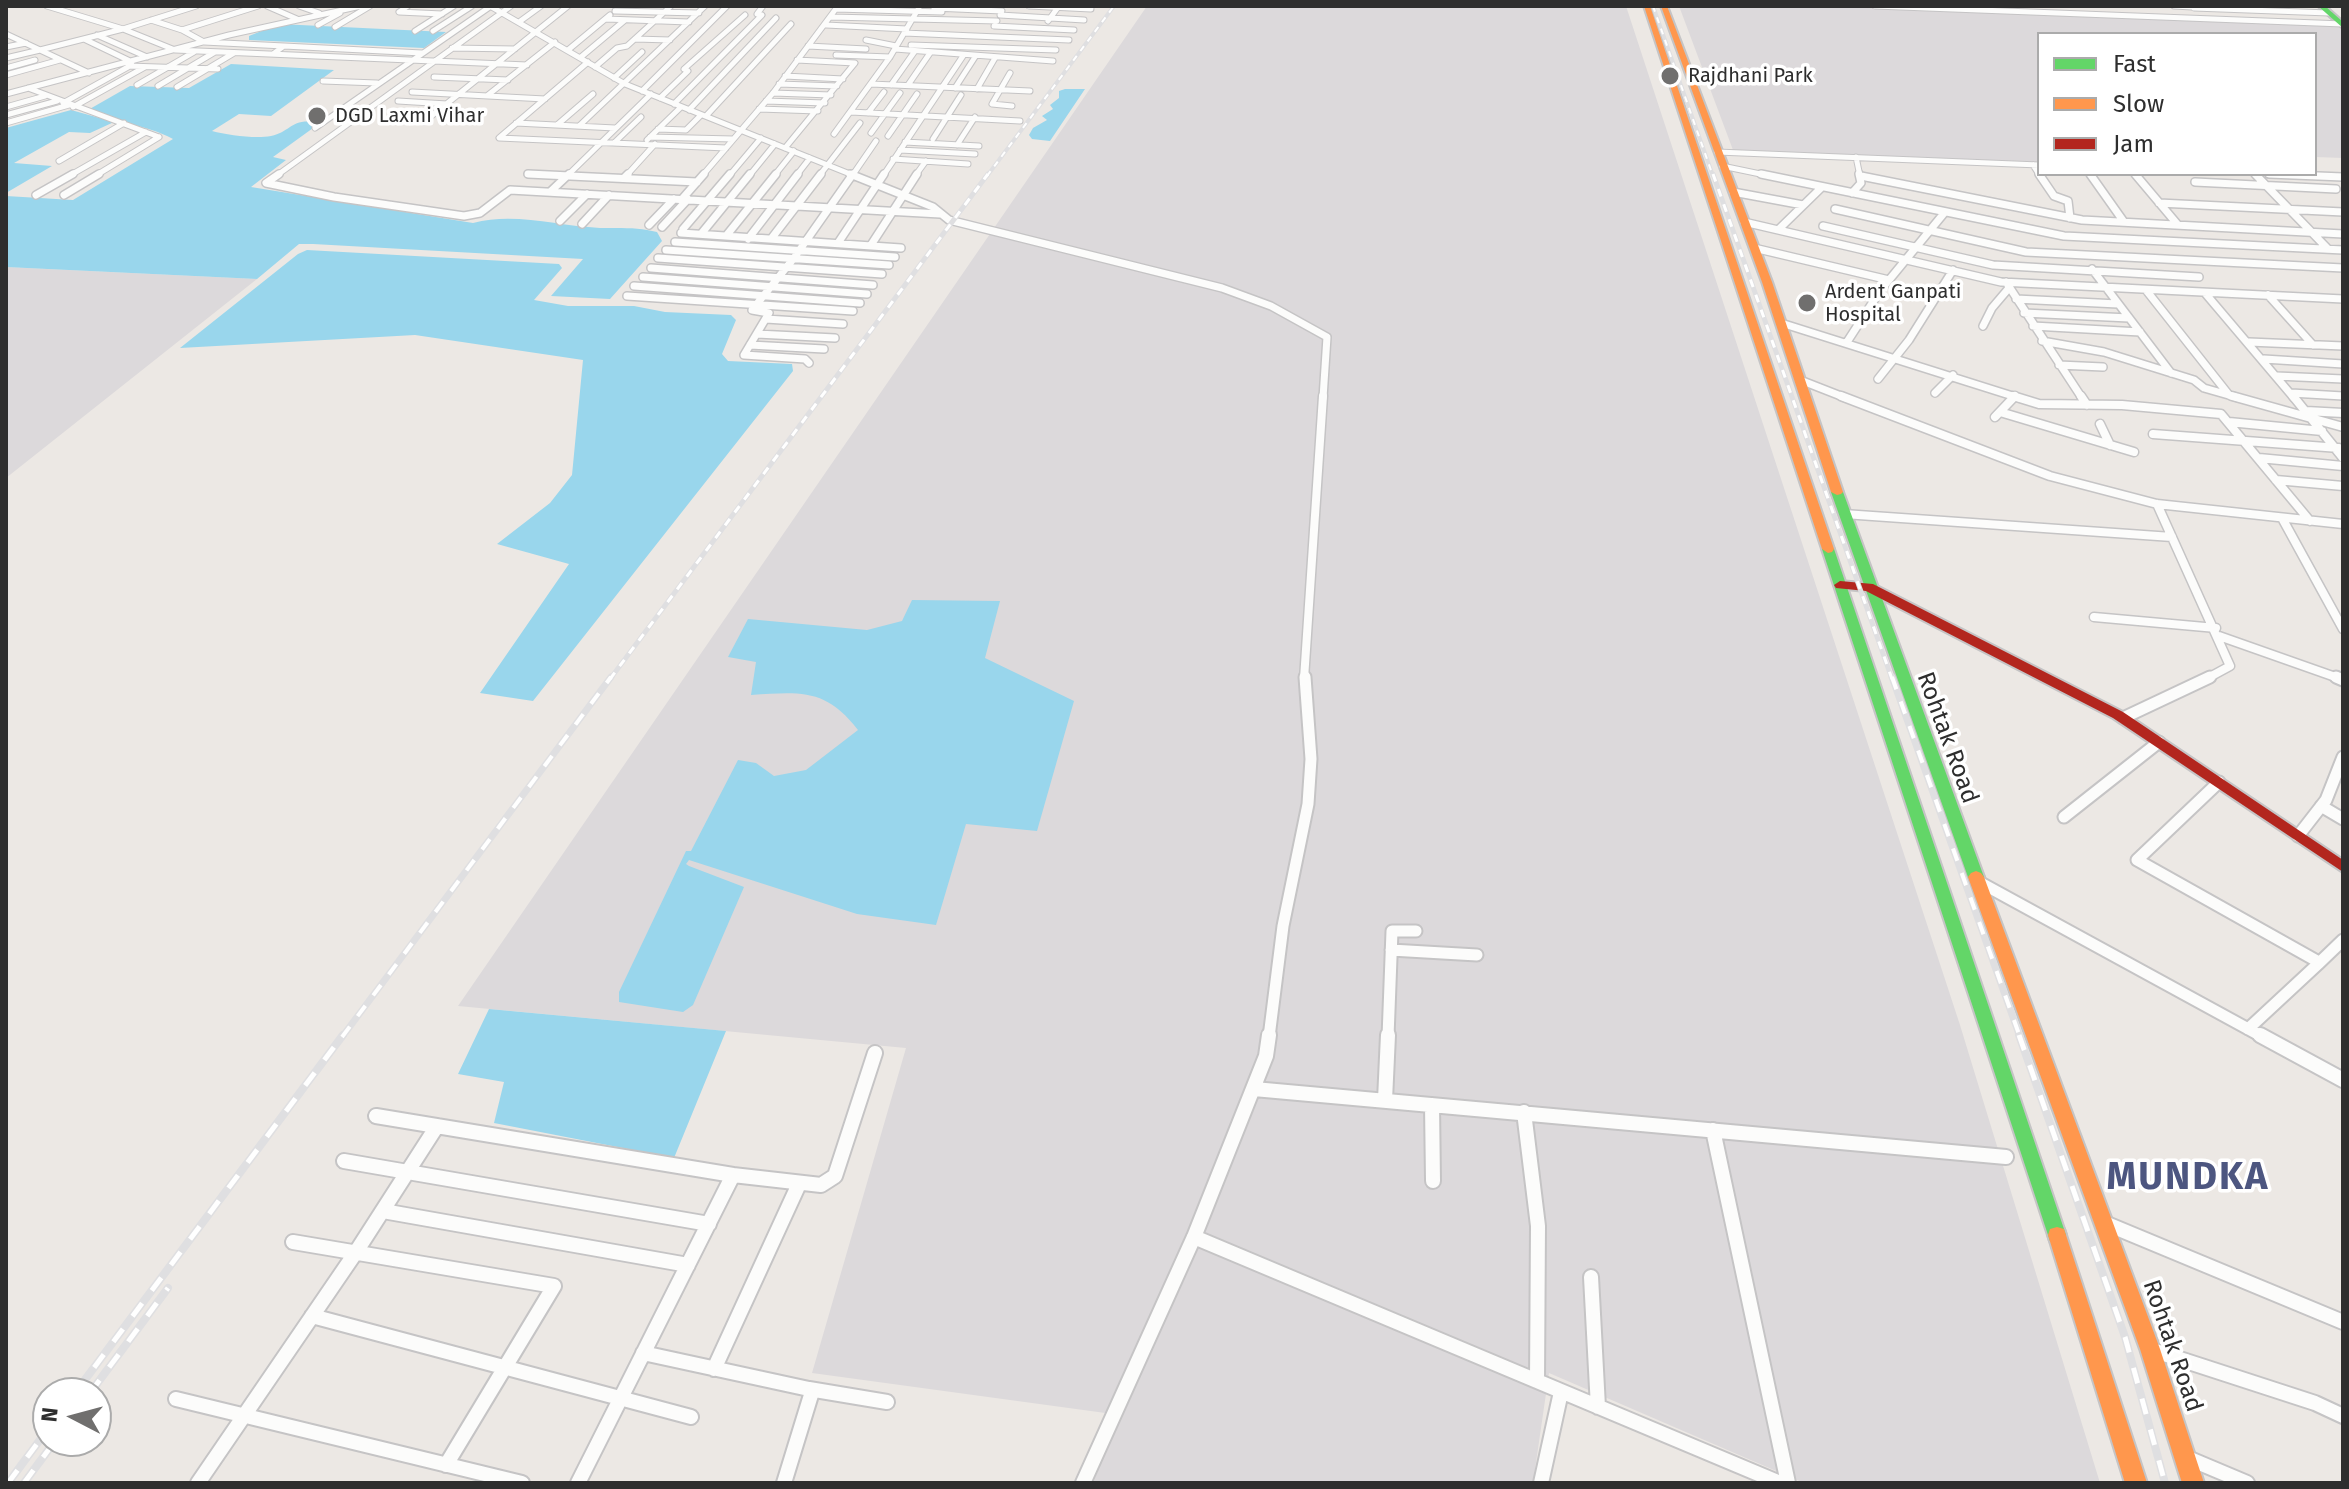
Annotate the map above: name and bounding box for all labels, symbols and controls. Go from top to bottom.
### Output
legend [2037,32,2317,176]
text: Fast [2113,50,2156,78]
place label: Rajdhani Park [1688,64,1813,88]
marker: Rajdhani Park [1659,65,1681,87]
text: Slow [2113,90,2164,118]
place label: DGD Laxmi Vihar [335,104,484,128]
marker: DGD Laxmi Vihar [306,105,328,127]
text: Jam [2113,130,2154,158]
place label: Ardent Ganpati Hospital [1825,280,1961,327]
marker: Ardent Ganpati Hospital [1796,292,1818,314]
street label: Rohtak Road [1910,668,1984,808]
district label: MUNDKA [2106,1155,2270,1201]
street label: Rohtak Road [2136,1276,2208,1416]
north arrow [32,1377,112,1457]
text: N [35,1406,64,1423]

